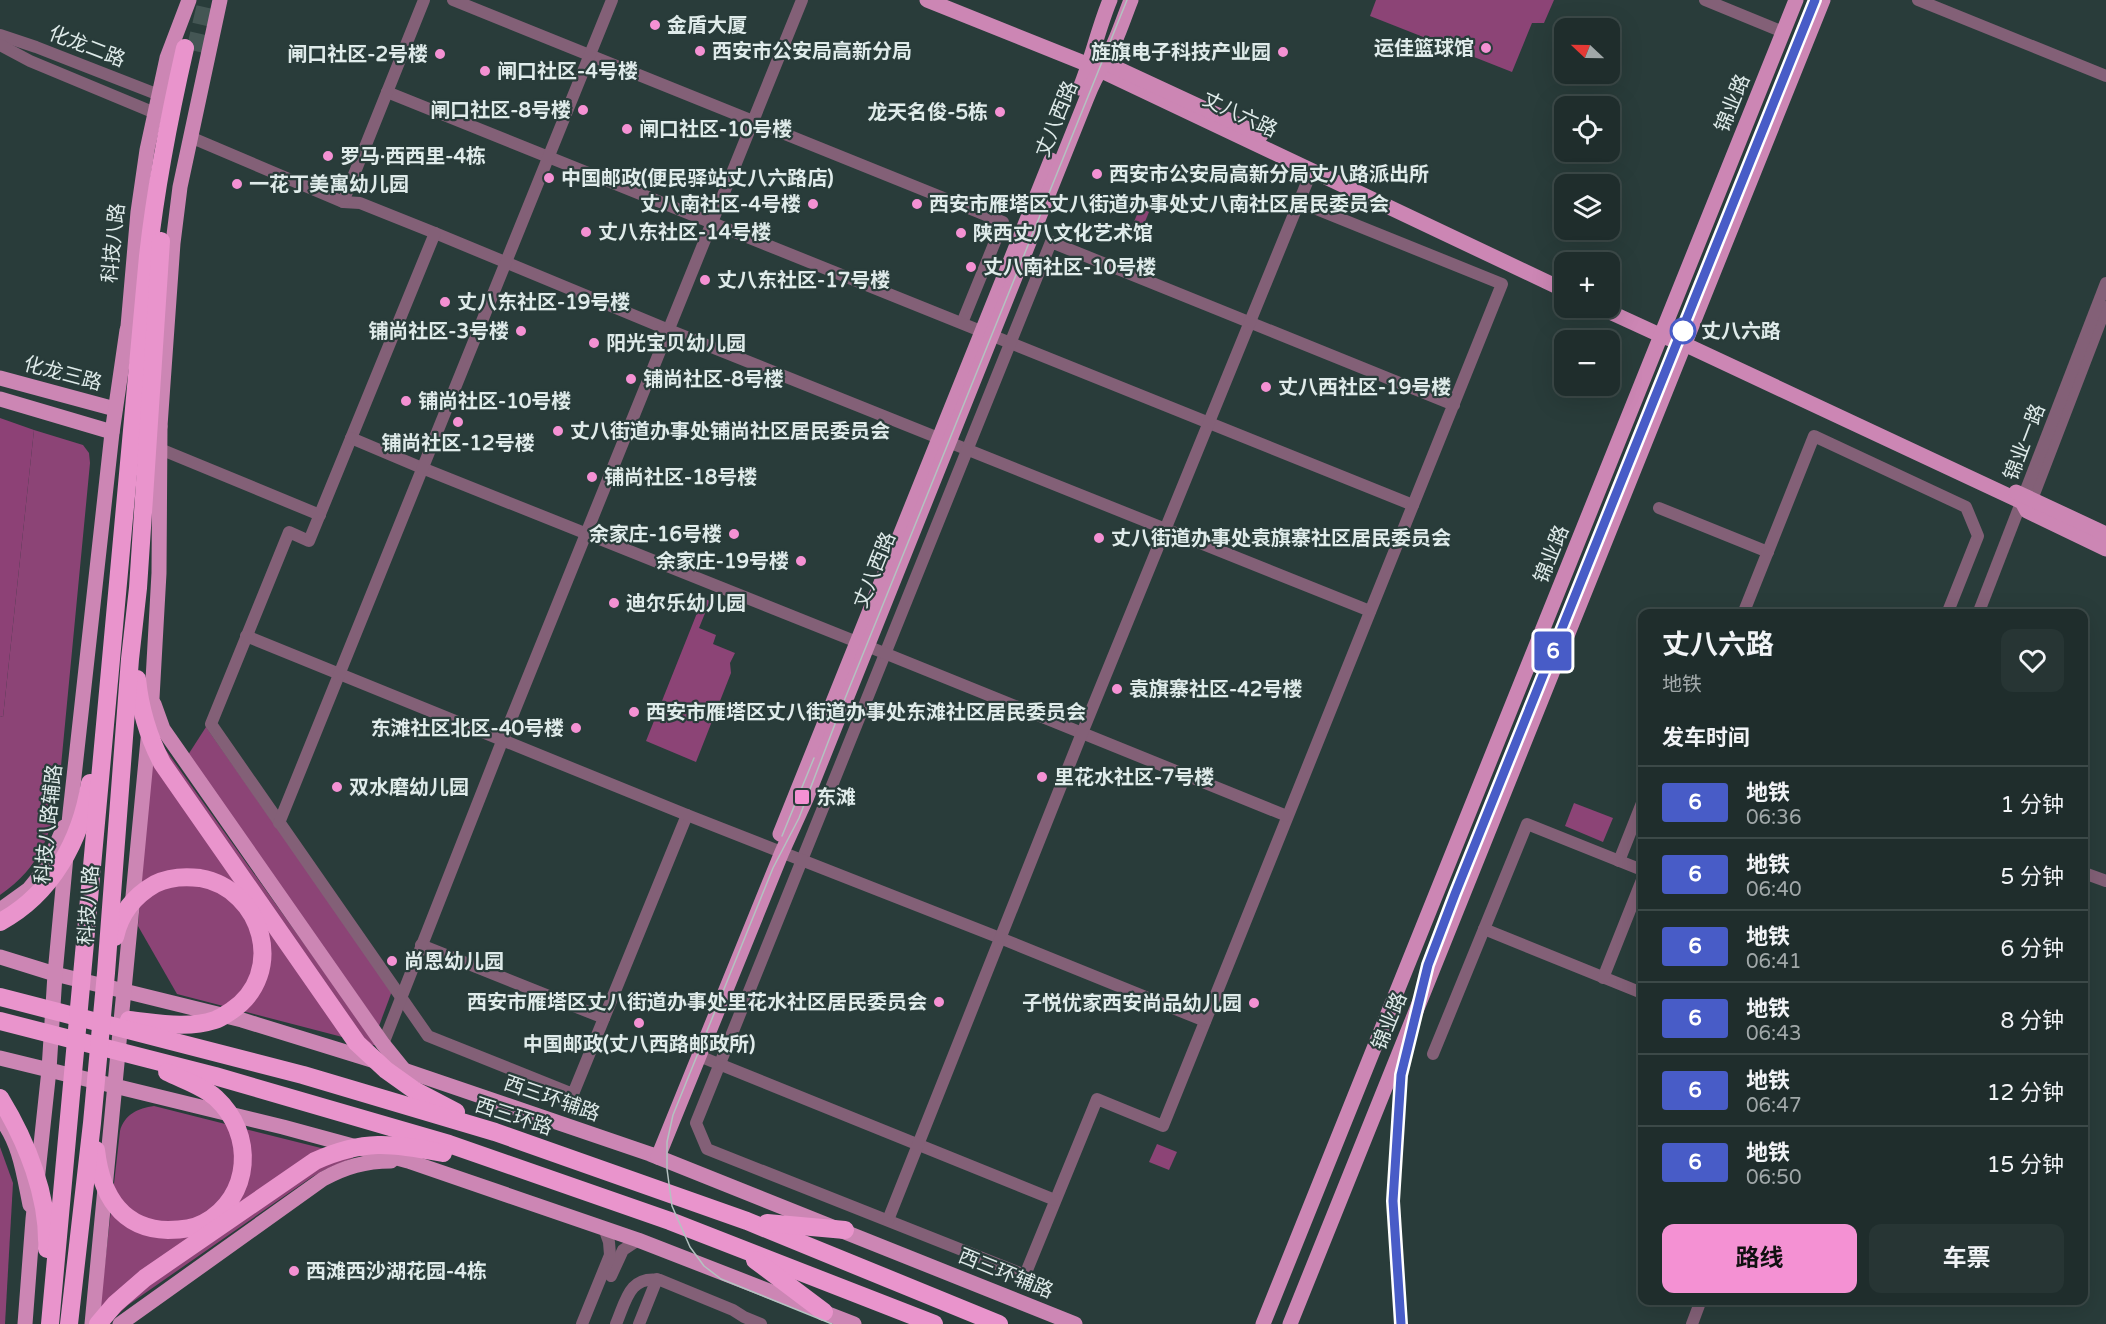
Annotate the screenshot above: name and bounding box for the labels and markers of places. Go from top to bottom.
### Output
place label: 金盾大厦 [667,14,747,38]
marker: 金盾大厦 [648,18,662,32]
place label: 运佳篮球馆 [1374,37,1474,61]
place label: 西安市公安局高新分局 [712,40,912,64]
place label: 旌旗电子科技产业园 [1091,41,1271,65]
marker: 运佳篮球馆 [1479,41,1493,55]
place label: 闸口社区-2号楼 [287,43,428,67]
marker: 西安市公安局高新分局 [693,44,707,58]
marker: 旌旗电子科技产业园 [1276,45,1290,59]
marker: 闸口社区-2号楼 [433,47,447,61]
place label: 闸口社区-4号楼 [497,60,638,84]
marker: 闸口社区-4号楼 [478,64,492,78]
place label: 闸口社区-8号楼 [430,99,571,123]
place label: 龙天名俊-5栋 [867,101,988,125]
marker: 闸口社区-8号楼 [576,103,590,117]
marker: 龙天名俊-5栋 [993,105,1007,119]
place label: 闸口社区-10号楼 [639,118,792,142]
marker: 闸口社区-10号楼 [620,122,634,136]
place label: 罗马·西西里-4栋 [340,145,486,169]
marker: 罗马·西西里-4栋 [321,149,335,163]
place label: 西安市公安局高新分局丈八路派出所 [1109,163,1429,187]
place label: 中国邮政(便民驿站丈八六路店) [561,167,833,191]
marker: 西安市公安局高新分局丈八路派出所 [1090,167,1104,181]
marker: 中国邮政(便民驿站丈八六路店) [542,171,556,185]
place label: 一花丁美寓幼儿园 [249,173,409,197]
marker: 一花丁美寓幼儿园 [230,177,244,191]
place label: 丈八南社区-4号楼 [640,193,801,217]
place label: 西安市雁塔区丈八街道办事处丈八南社区居民委员会 [929,193,1389,217]
marker: 丈八南社区-4号楼 [806,197,820,211]
marker: 西安市雁塔区丈八街道办事处丈八南社区居民委员会 [910,197,924,211]
place label: 丈八东社区-14号楼 [598,221,771,245]
place label: 陕西丈八文化艺术馆 [973,222,1153,246]
marker: 丈八东社区-14号楼 [579,225,593,239]
marker: 陕西丈八文化艺术馆 [954,226,968,240]
place label: 丈八南社区-10号楼 [983,256,1156,280]
marker: 丈八南社区-10号楼 [964,260,978,274]
place label: 丈八东社区-17号楼 [717,269,890,293]
marker: 丈八东社区-17号楼 [698,273,712,287]
place label: 丈八东社区-19号楼 [457,291,630,315]
marker: 丈八东社区-19号楼 [438,295,452,309]
marker: 丈八六路 [1670,318,1696,344]
place label: 铺尚社区-3号楼 [368,320,509,344]
place label: 丈八六路 [1701,320,1781,344]
marker: 铺尚社区-3号楼 [514,324,528,338]
place label: 阳光宝贝幼儿园 [606,332,746,356]
marker: 阳光宝贝幼儿园 [587,336,601,350]
place label: 铺尚社区-8号楼 [643,368,784,392]
marker: 铺尚社区-8号楼 [624,372,638,386]
place label: 丈八西社区-19号楼 [1278,376,1451,400]
marker: 丈八西社区-19号楼 [1259,380,1273,394]
place label: 铺尚社区-10号楼 [418,390,571,414]
marker: 铺尚社区-10号楼 [399,394,413,408]
marker: 铺尚社区-12号楼 [451,415,465,429]
place label: 丈八街道办事处铺尚社区居民委员会 [570,420,890,444]
marker: 丈八街道办事处铺尚社区居民委员会 [551,424,565,438]
place label: 铺尚社区-12号楼 [381,432,535,456]
place label: 铺尚社区-18号楼 [604,466,757,490]
marker: 铺尚社区-18号楼 [585,470,599,484]
place label: 余家庄-16号楼 [589,523,722,547]
marker: 余家庄-16号楼 [727,527,741,541]
place label: 丈八街道办事处袁旗寨社区居民委员会 [1111,527,1451,551]
marker: 丈八街道办事处袁旗寨社区居民委员会 [1092,531,1106,545]
place label: 余家庄-19号楼 [656,550,789,574]
marker: 余家庄-19号楼 [794,554,808,568]
place label: 迪尔乐幼儿园 [626,592,746,616]
marker: 迪尔乐幼儿园 [607,596,621,610]
place label: 袁旗寨社区-42号楼 [1129,678,1302,702]
marker: 袁旗寨社区-42号楼 [1110,682,1124,696]
place label: 西安市雁塔区丈八街道办事处东滩社区居民委员会 [646,701,1086,725]
marker: 西安市雁塔区丈八街道办事处东滩社区居民委员会 [627,705,641,719]
place label: 东滩社区北区-40号楼 [371,717,564,741]
marker: 东滩社区北区-40号楼 [569,721,583,735]
place label: 里花水社区-7号楼 [1054,766,1214,790]
marker: 里花水社区-7号楼 [1035,770,1049,784]
place label: 双水磨幼儿园 [349,776,469,800]
marker: 双水磨幼儿园 [330,780,344,794]
place label: 东滩 [816,786,856,810]
marker: 东滩 [793,788,811,806]
place label: 尚恩幼儿园 [404,950,504,974]
marker: 尚恩幼儿园 [385,954,399,968]
place label: 西安市雁塔区丈八街道办事处里花水社区居民委员会 [467,991,927,1015]
place label: 子悦优家西安尚品幼儿园 [1022,992,1242,1016]
marker: 西安市雁塔区丈八街道办事处里花水社区居民委员会 [932,995,946,1009]
marker: 子悦优家西安尚品幼儿园 [1247,996,1261,1010]
marker: 中国邮政(丈八西路邮政所) [632,1016,646,1030]
place label: 中国邮政(丈八西路邮政所) [523,1033,755,1057]
place label: 西滩西沙湖花园-4栋 [306,1260,487,1284]
marker: 西滩西沙湖花园-4栋 [287,1264,301,1278]

